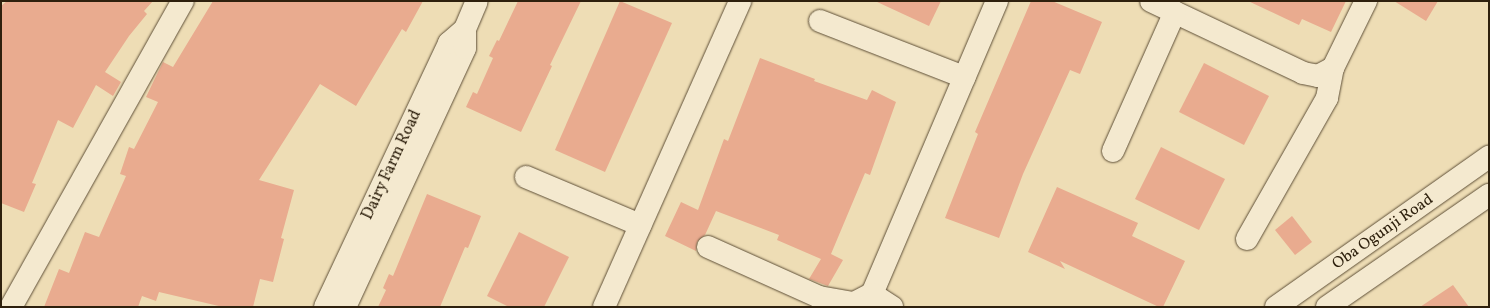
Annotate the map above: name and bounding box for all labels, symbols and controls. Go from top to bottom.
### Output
street label: Dairy Farm Road [358,107,426,223]
street label: Oba Ogunji Road [1329,190,1437,274]

